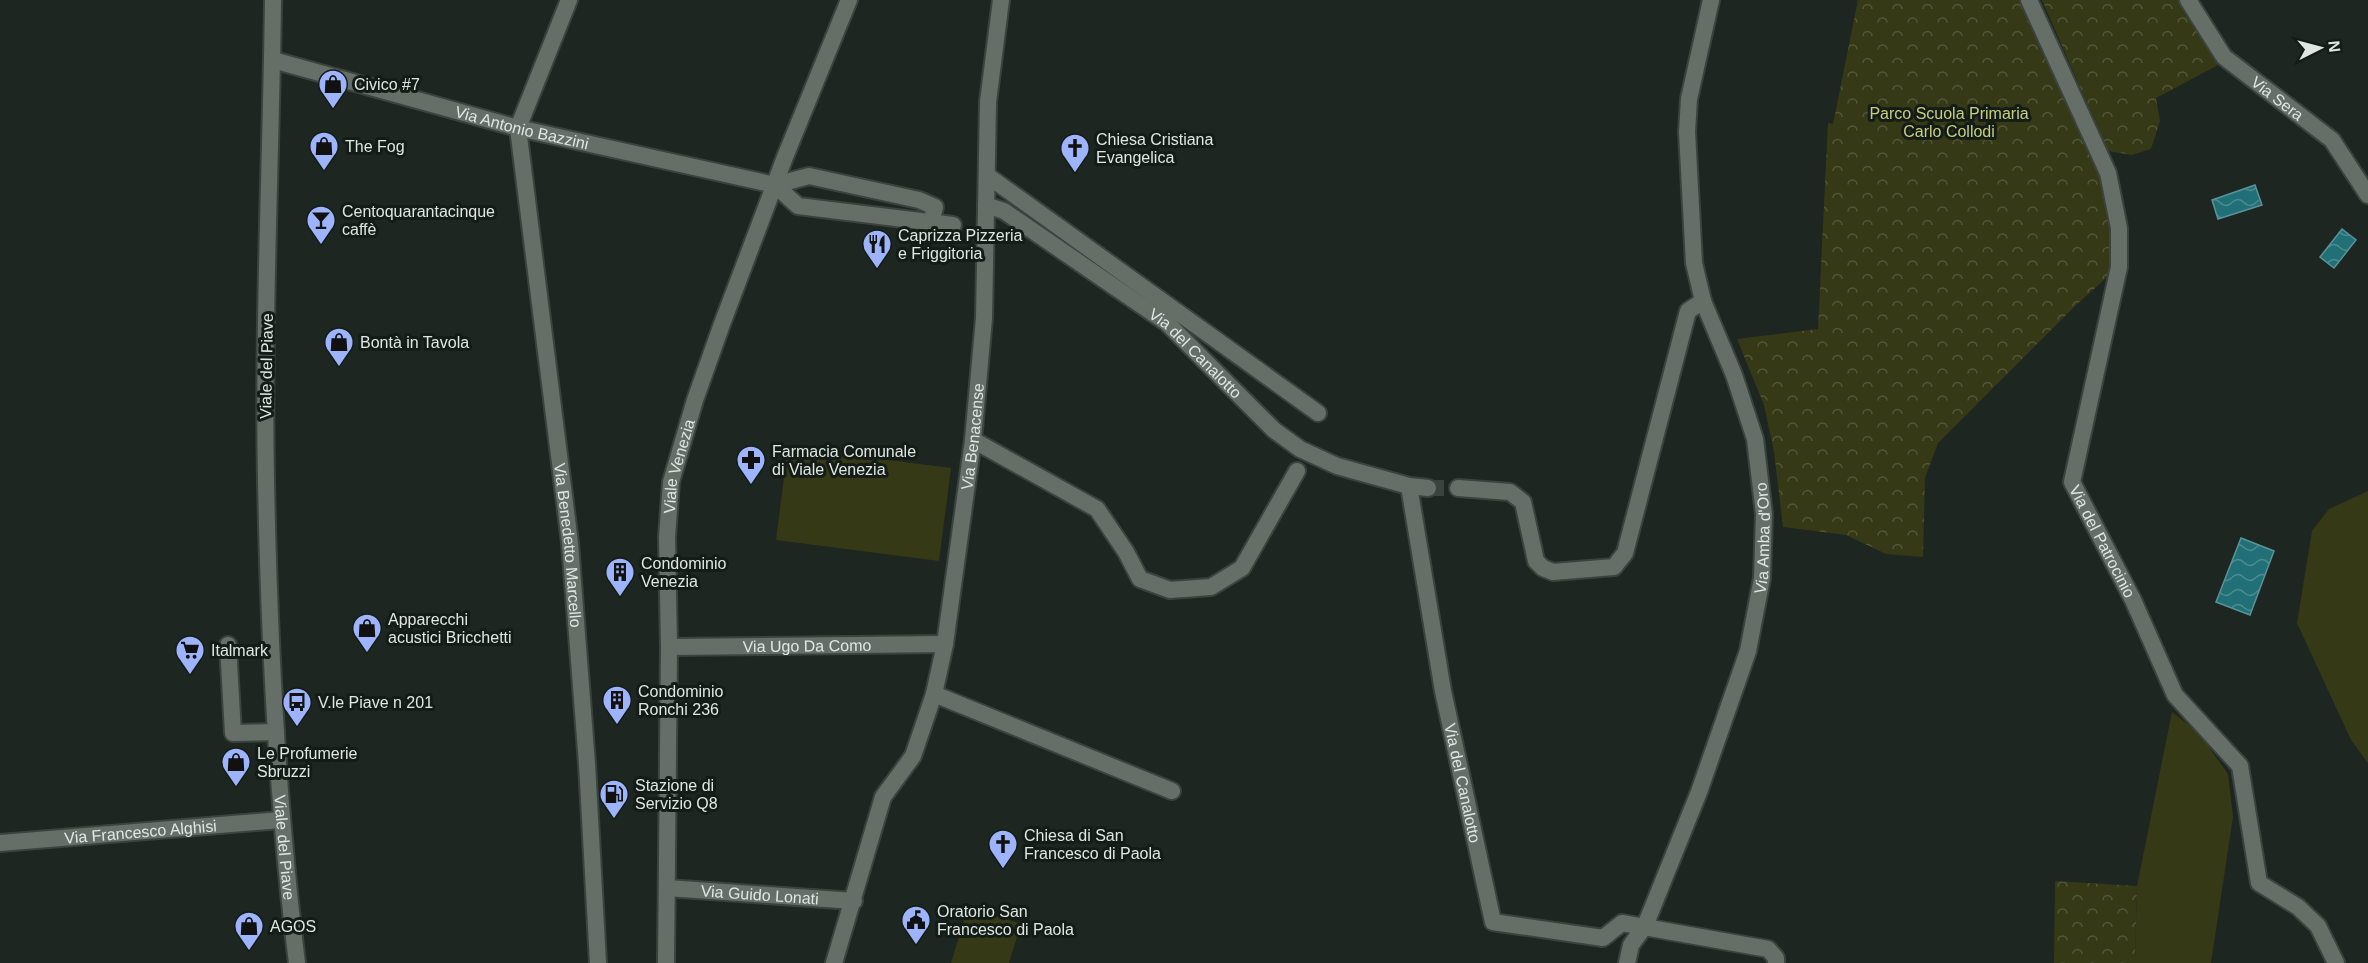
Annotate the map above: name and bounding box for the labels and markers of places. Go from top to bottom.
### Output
shop icon: Civico #7 [317,68,349,110]
place label: Civico #7 [354,76,420,93]
shop icon: The Fog [308,130,340,172]
place label: Chiesa Cristiana Evangelica [1096,131,1213,166]
church icon: Chiesa Cristiana Evangelica [1059,132,1091,174]
place label: The Fog [345,138,405,155]
place label: Centoquarantacinque caffè [342,203,495,238]
bar icon: Centoquarantacinque caffè [305,204,337,246]
place label: Caprizza Pizzeria e Friggitoria [898,227,1023,262]
restaurant icon: Caprizza Pizzeria e Friggitoria [861,228,893,270]
shop icon: Bontà in Tavola [323,326,355,368]
place label: Bontà in Tavola [360,334,469,351]
place label: Farmacia Comunale di Viale Venezia [772,443,916,478]
pharmacy icon: Farmacia Comunale di Viale Venezia [735,444,767,486]
place label: Condominio Venezia [641,555,726,590]
building icon: Condominio Venezia [604,556,636,598]
place label: Apparecchi acustici Bricchetti [388,611,512,646]
shop icon: Apparecchi acustici Bricchetti [351,612,383,654]
supermarket icon: Italmark [174,634,206,676]
place label: Italmark [211,642,269,659]
place label: Condominio Ronchi 236 [638,683,723,718]
building icon: Condominio Ronchi 236 [601,684,633,726]
bus stop icon: V.le Piave n 201 [281,686,313,728]
place label: V.le Piave n 201 [318,694,433,711]
place label: Le Profumerie Sbruzzi [257,745,358,780]
shop icon: Le Profumerie Sbruzzi [220,746,252,788]
place label: Stazione di Servizio Q8 [635,777,718,812]
fuel station icon: Stazione di Servizio Q8 [598,778,630,820]
place label: Chiesa di San Francesco di Paola [1024,827,1161,862]
church icon: Chiesa di San Francesco di Paola [987,828,1019,870]
place label: Oratorio San Francesco di Paola [937,903,1074,938]
public building icon: Oratorio San Francesco di Paola [900,904,932,946]
shop icon: AGOS [233,910,265,952]
place label: AGOS [270,918,316,935]

